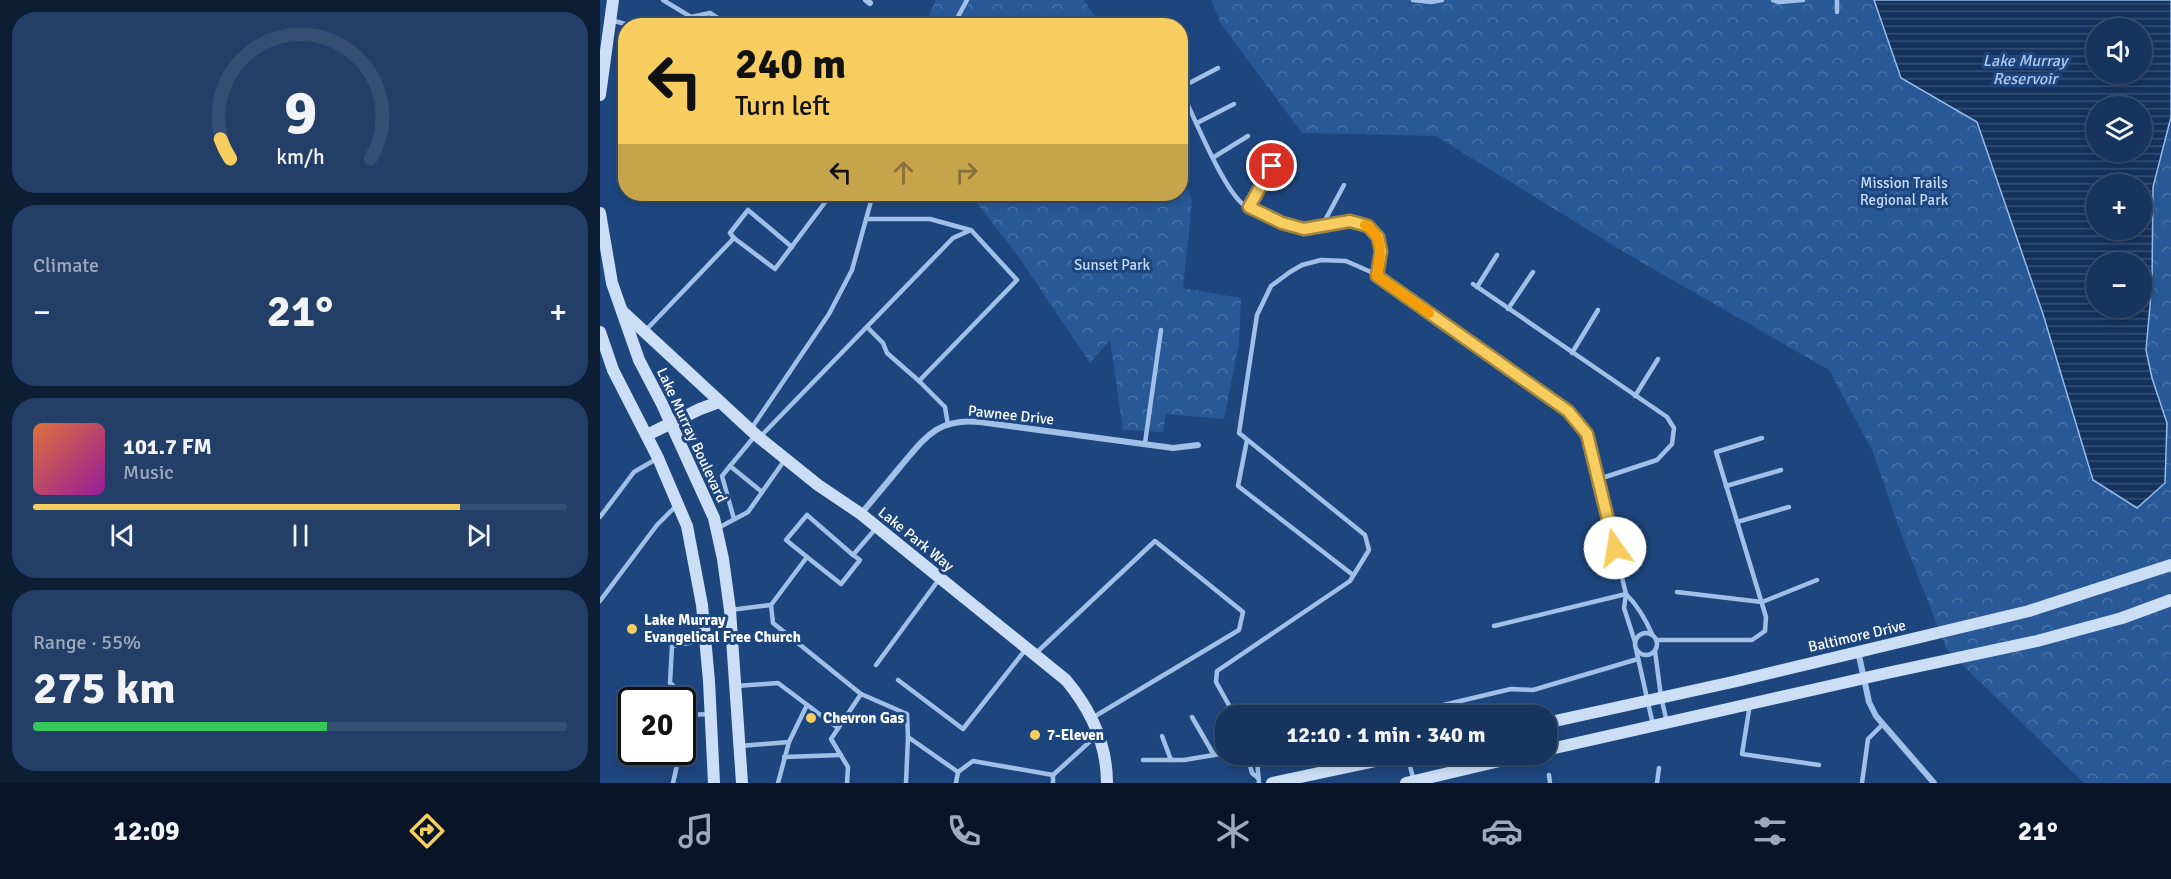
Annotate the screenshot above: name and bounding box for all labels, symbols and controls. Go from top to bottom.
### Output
map controls [2086,18,2152,318]
button: sound [2086,18,2152,84]
text: 240 m [735,39,846,90]
icon: left [636,42,714,120]
water label: Lake Murray Reservoir [1983,51,2070,89]
text: 9 [283,75,317,152]
text: Turn left [735,90,830,123]
button: layers [2086,96,2152,162]
pin [1246,140,1297,191]
text: km/h [276,145,324,171]
icon: arrive [1255,149,1288,182]
icon: left [824,156,857,189]
icon: ahead [887,156,920,189]
icon: right [950,156,983,189]
park label: Mission Trails Regional Park [1860,174,1949,209]
button: + [2086,174,2152,240]
button: − [2086,252,2152,318]
text: Climate [33,253,99,278]
park label: Sunset Park [1074,256,1151,274]
text: 21° [267,284,333,339]
text: − [33,292,51,333]
text: + [549,292,567,333]
street label: Lake Murray Boulevard [653,365,731,505]
street label: Pawnee Drive [967,402,1055,428]
text: 101.7 FM [123,433,212,460]
text: Music [123,460,174,485]
street label: Lake Park Way [875,503,957,575]
position arrow [1583,516,1647,580]
icon: previous [106,519,139,552]
icon: pause [284,519,317,552]
icon: next [462,519,495,552]
place label: Lake Murray Evangelical Free Church [644,611,801,646]
street label: Baltimore Drive [1806,616,1908,656]
marker: Lake Murray Evangelical Free Church [625,622,639,636]
text: Range · 55% [33,630,141,655]
text: 275 km [33,661,176,716]
speed limit sign: 20 [618,687,696,765]
place label: Chevron Gas [823,709,904,727]
marker: Chevron Gas [804,711,818,725]
text: 12:10 · 1 min · 340 m [1286,721,1486,748]
place label: 7-Eleven [1047,726,1104,744]
marker: 7-Eleven [1028,728,1042,742]
icon: directions [406,810,448,852]
icon: music [675,810,717,852]
icon: phone [943,810,985,852]
icon: climate [1212,810,1254,852]
icon: car [1481,810,1523,852]
icon: filters [1749,810,1791,852]
text: 12:09 [113,815,180,848]
text: 21° [2018,815,2058,848]

